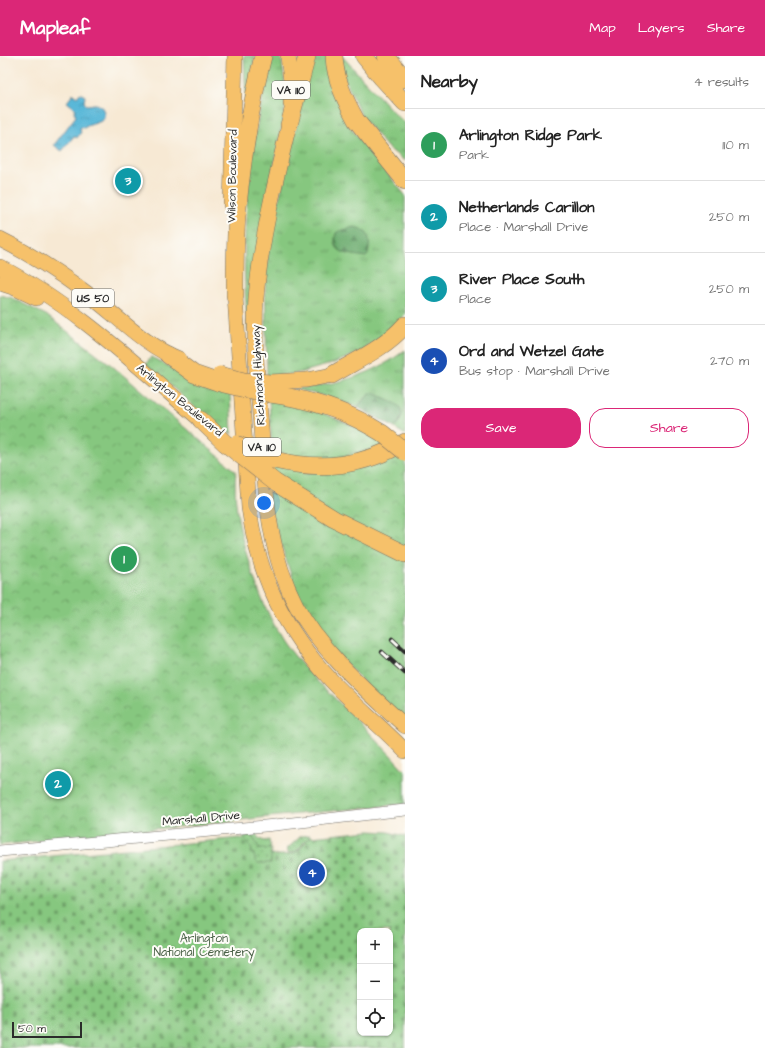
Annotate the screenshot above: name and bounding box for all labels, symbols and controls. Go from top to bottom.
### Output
text: Mapleaf [20,15,90,42]
text: Map [589,18,616,38]
text: Layers [638,18,685,38]
text: Share [707,18,745,38]
text: Nearby [421,70,478,94]
text: 4 results [694,73,749,91]
road number: VA 110 [272,81,310,99]
text: Arlington Ridge Park [459,125,602,146]
street label: Wilson Boulevard [223,129,242,223]
text: 1 [433,136,435,154]
text: 110 m [722,136,749,154]
text: Park [459,146,489,164]
pin: 3 [115,166,141,196]
text: Netherlands Carillon [459,197,595,218]
text: 2 [430,208,438,226]
text: 250 m [709,208,749,226]
text: Place · Marshall Drive [459,218,588,236]
text: River Place South [459,269,585,290]
text: 3 [431,280,437,298]
text: 250 m [709,280,749,298]
road number: US 50 [72,289,114,307]
text: Place [459,290,491,308]
street label: Richmond Highway [247,324,271,426]
text: Ord and Wetzel Gate [459,341,604,362]
text: 4 [430,352,438,370]
text: 270 m [710,352,749,370]
street label: Arlington Boulevard [132,360,227,442]
text: Bus stop · Marshall Drive [459,362,610,380]
button: Save [421,408,581,448]
button: Share [589,408,749,448]
road number: VA 110 [243,438,281,456]
your location [254,493,274,513]
pin: 1 [111,544,137,574]
pin: 2 [45,769,71,799]
street label: Marshall Drive [161,807,241,830]
pin: 4 [299,858,325,888]
map controls [357,928,393,1036]
button: + [357,928,393,964]
park label: Arlington National Cemetery [153,930,255,962]
button: − [357,964,393,1000]
button: locate [357,1000,393,1036]
scale bar [12,1020,82,1039]
text: 50 m [18,1021,46,1036]

